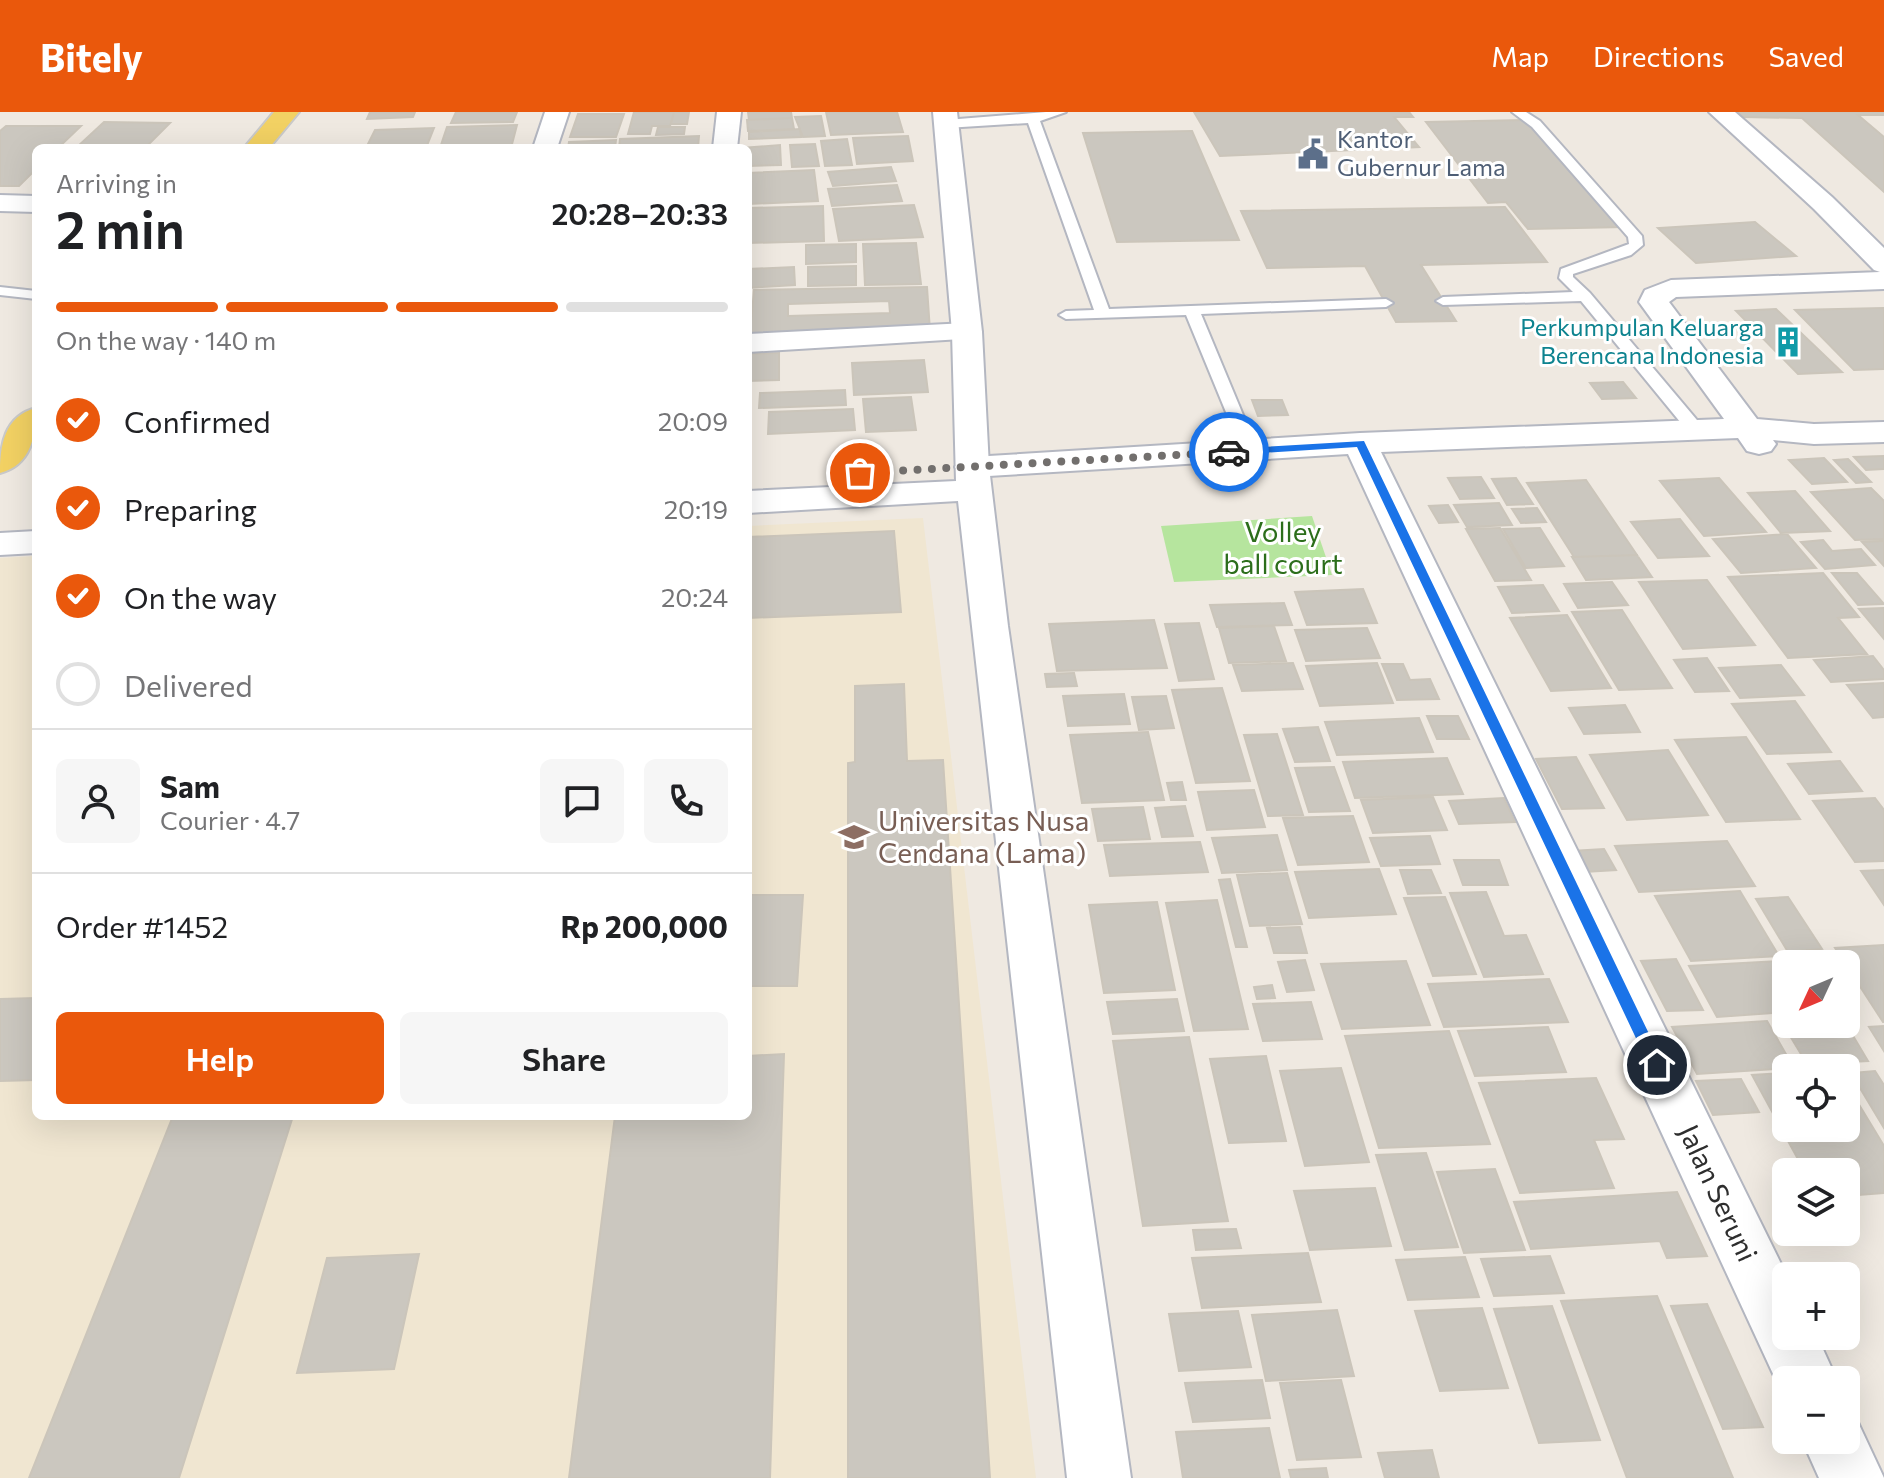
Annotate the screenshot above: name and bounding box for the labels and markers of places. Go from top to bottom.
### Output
place label: Kantor Gubernur Lama [1337,124,1506,181]
public building icon: Kantor Gubernur Lama [1296,137,1330,171]
place label: Perkumpulan Keluarga Berencana Indonesia [1520,312,1764,369]
building icon: Perkumpulan Keluarga Berencana Indonesia [1771,325,1805,359]
pin [826,439,894,507]
place label: Universitas Nusa Cendana (Lama) [878,803,1089,869]
school or university icon: Universitas Nusa Cendana (Lama) [837,820,871,854]
pin [1623,1031,1691,1099]

